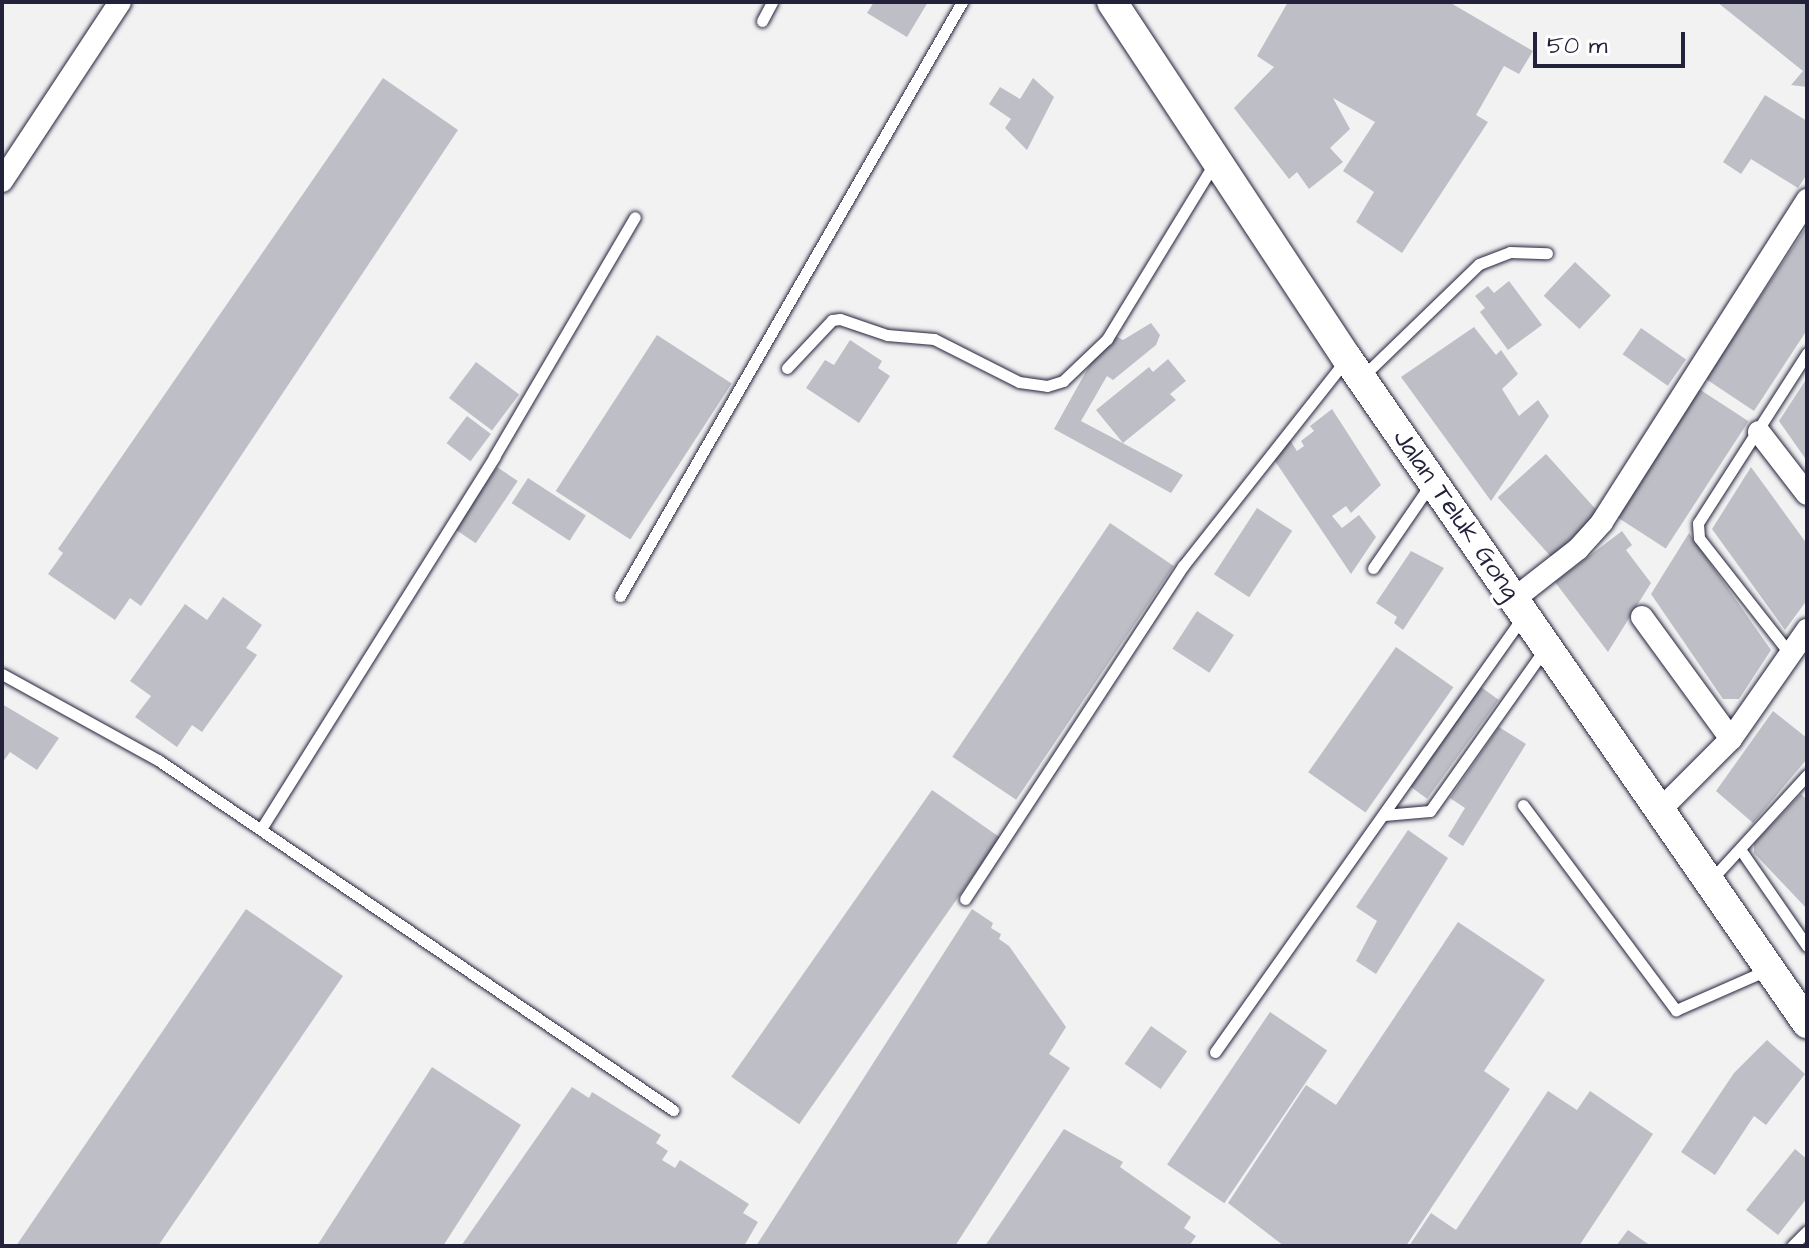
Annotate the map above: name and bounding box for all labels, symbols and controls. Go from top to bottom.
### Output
scale bar [1537,16,1689,66]
text: 50 m [1547,29,1607,63]
street label: Jalan Teluk Gong [1386,424,1526,606]

